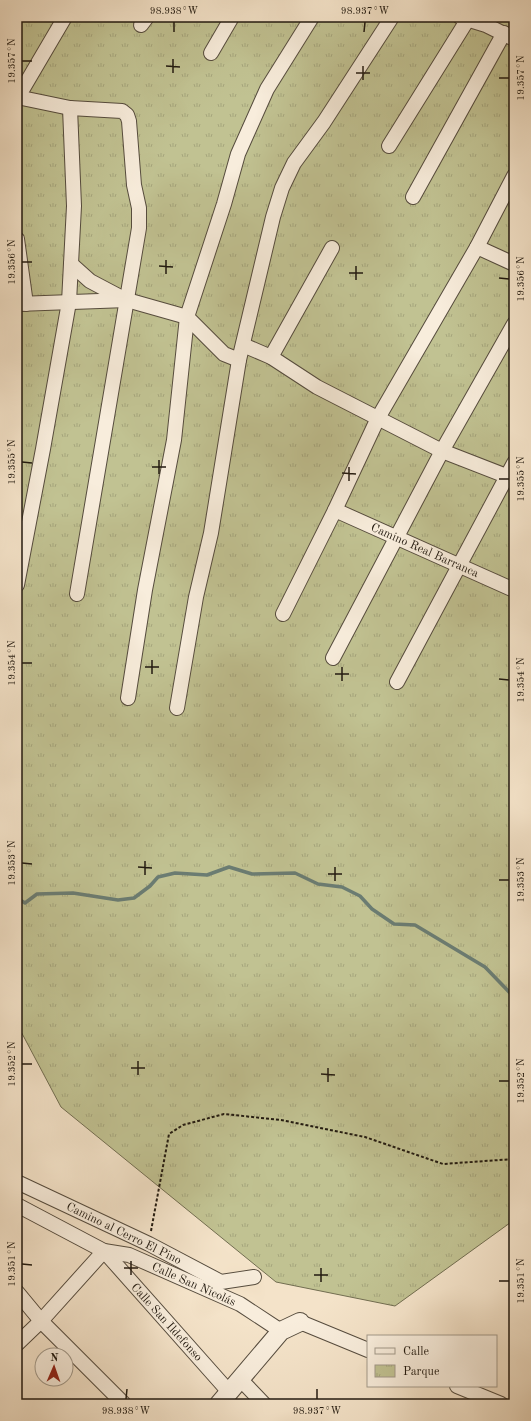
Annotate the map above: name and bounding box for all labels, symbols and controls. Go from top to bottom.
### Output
text: 98.938°W [150,6,198,16]
text: 98.937°W [341,6,389,16]
text: 19.357°N [7,38,17,84]
text: 19.357°N [516,55,526,101]
text: 19.356°N [7,239,17,285]
text: 19.356°N [516,256,526,302]
text: 19.355°N [7,439,17,485]
text: 19.355°N [516,456,526,502]
street label: Camino Real Barranca [369,522,480,580]
text: 19.354°N [7,640,17,686]
text: 19.354°N [516,657,526,703]
text: 19.353°N [7,840,17,886]
text: 19.353°N [516,857,526,903]
text: 19.352°N [7,1041,17,1087]
text: 19.352°N [516,1058,526,1104]
street label: Camino al Cerro El Pino [64,1201,183,1267]
text: 19.351°N [7,1241,17,1287]
text: 19.351°N [516,1258,526,1304]
street label: Calle San Nicolás [150,1261,237,1309]
street label: Calle San Ildefonso [128,1282,204,1364]
legend [367,1335,497,1387]
text: Calle [403,1346,429,1358]
north arrow [34,1347,74,1387]
text: N [50,1353,59,1364]
text: Parque [403,1366,440,1378]
text: 98.938°W [102,1406,150,1416]
text: 98.937°W [293,1406,341,1416]

